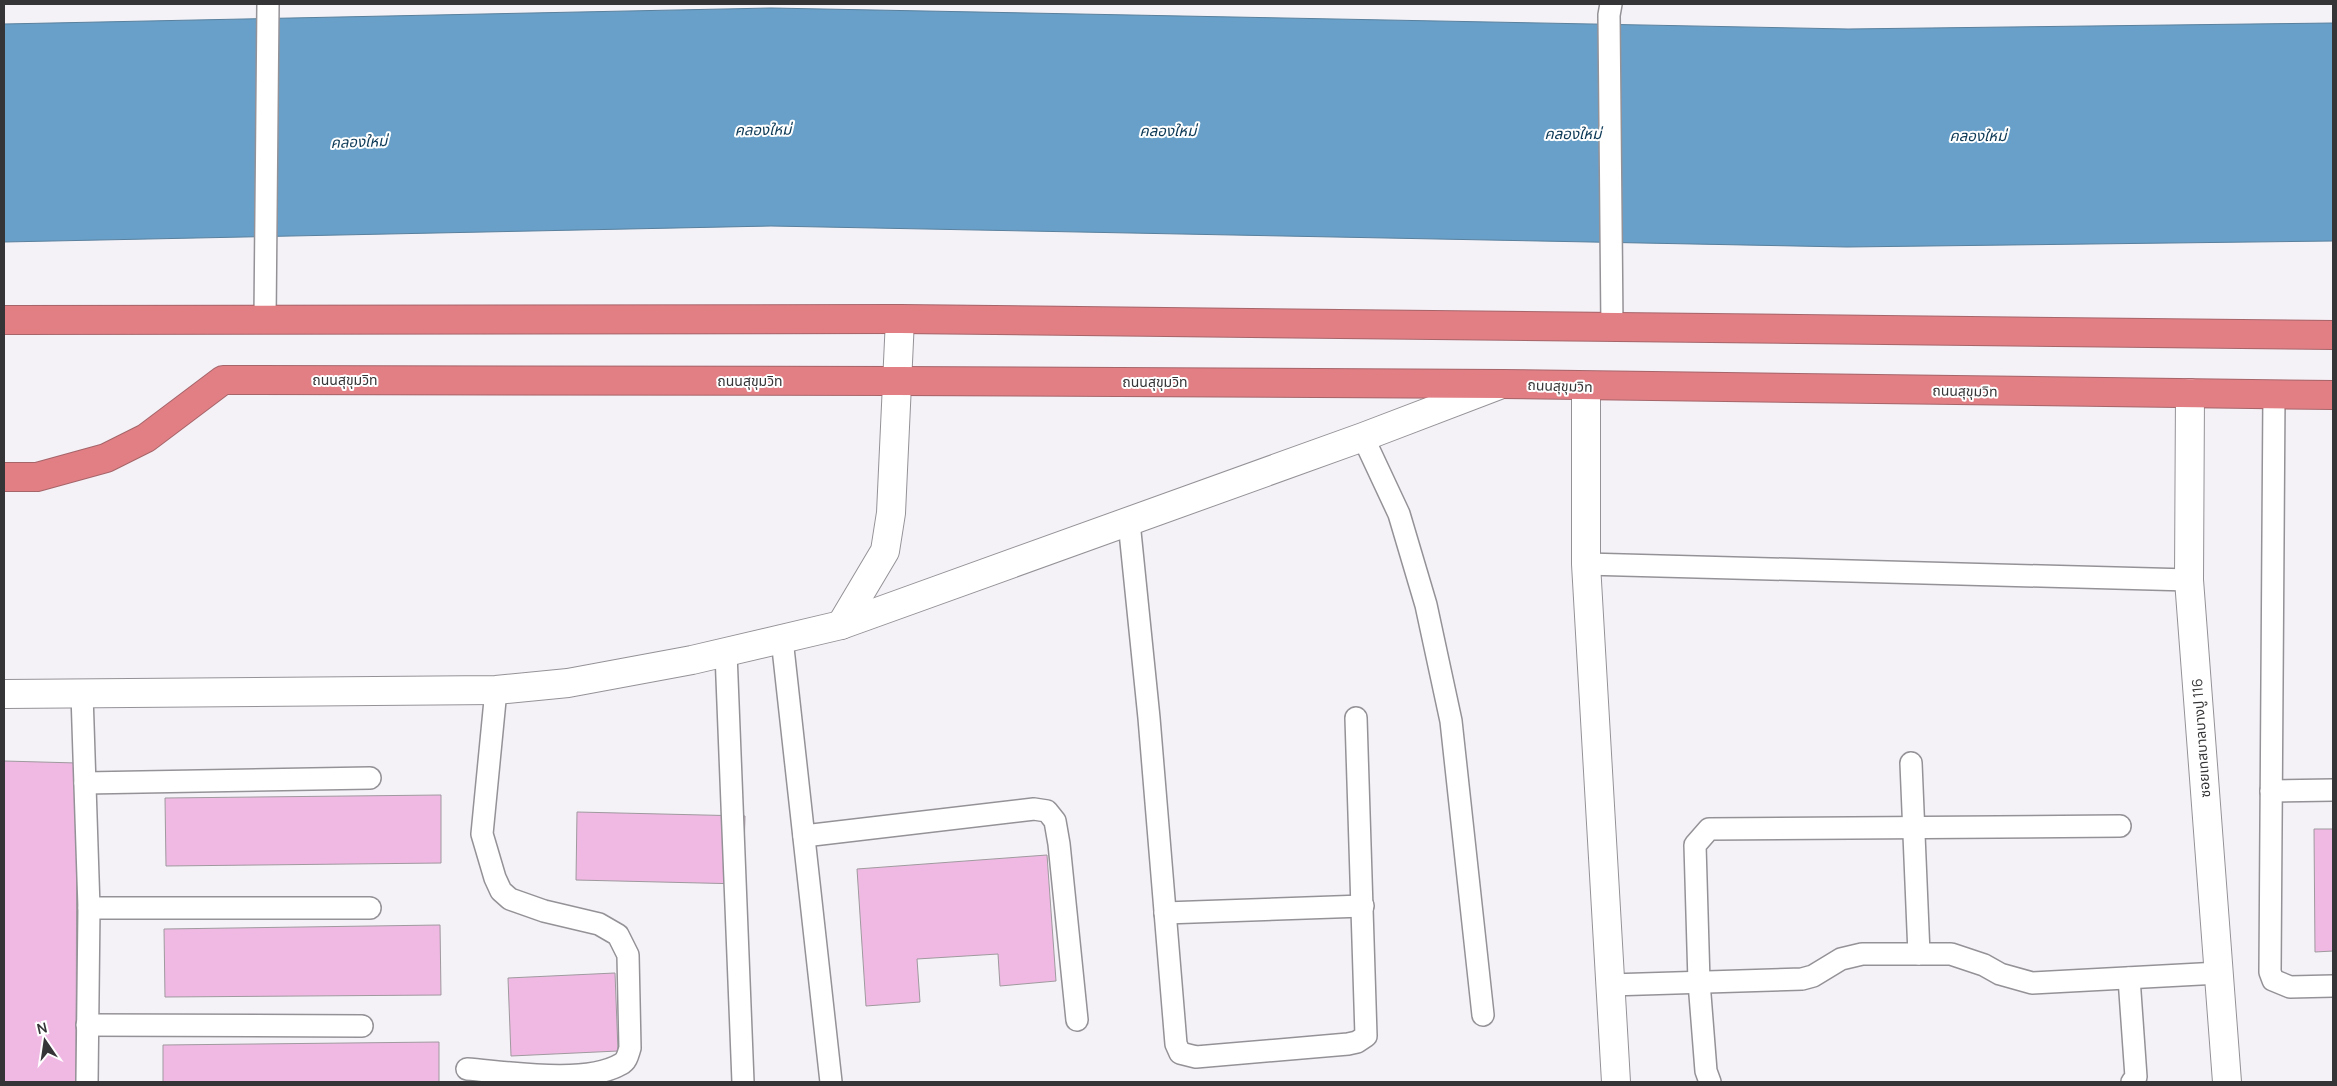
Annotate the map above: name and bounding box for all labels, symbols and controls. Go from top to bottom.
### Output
water label: คลองใหม่ [734,118,794,140]
water label: คลองใหม่ [1140,120,1199,141]
water label: คลองใหม่ [1545,123,1604,144]
water label: คลองใหม่ [1950,125,2009,146]
water label: คลองใหม่ [330,130,390,153]
street label: ถนนสุขุมวิท [312,370,378,389]
street label: ถนนสุขุมวิท [717,371,783,390]
street label: ถนนสุขุมวิท [1122,372,1188,391]
street label: ถนนสุขุมวิท [1527,375,1593,396]
street label: ถนนสุขุมวิท [1932,380,1998,401]
street label: ซอยเทสบาลบางปู 116 [2187,678,2214,798]
north arrow [20,1016,70,1066]
text: N [35,1017,49,1038]

